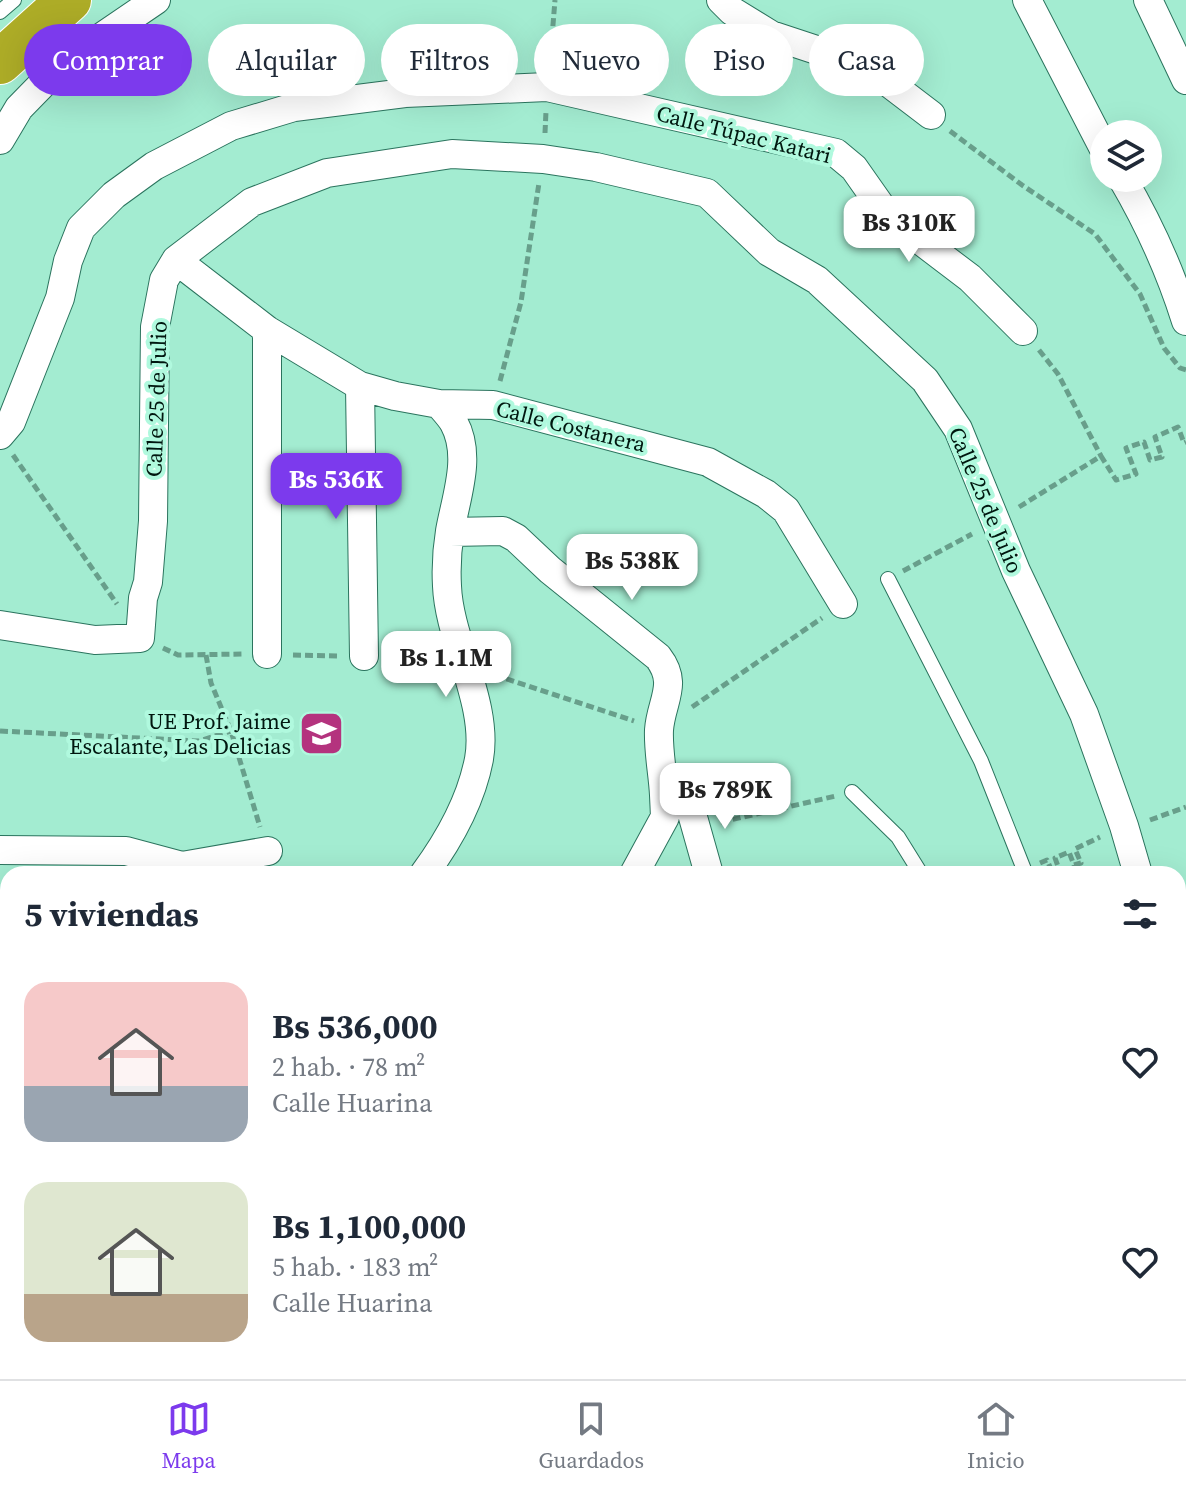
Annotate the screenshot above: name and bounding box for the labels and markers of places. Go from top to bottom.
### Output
pin: Bs 310K [835,196,983,264]
pin: Bs 536K [262,453,410,521]
pin: Bs 538K [558,534,706,602]
pin: Bs 1.1M [372,631,520,699]
place label: UE Prof. Jaime Escalante, Las Delicias [69,706,291,761]
school or university icon: UE Prof. Jaime Escalante, Las Delicias [298,710,346,758]
pin: Bs 789K [651,763,799,831]

